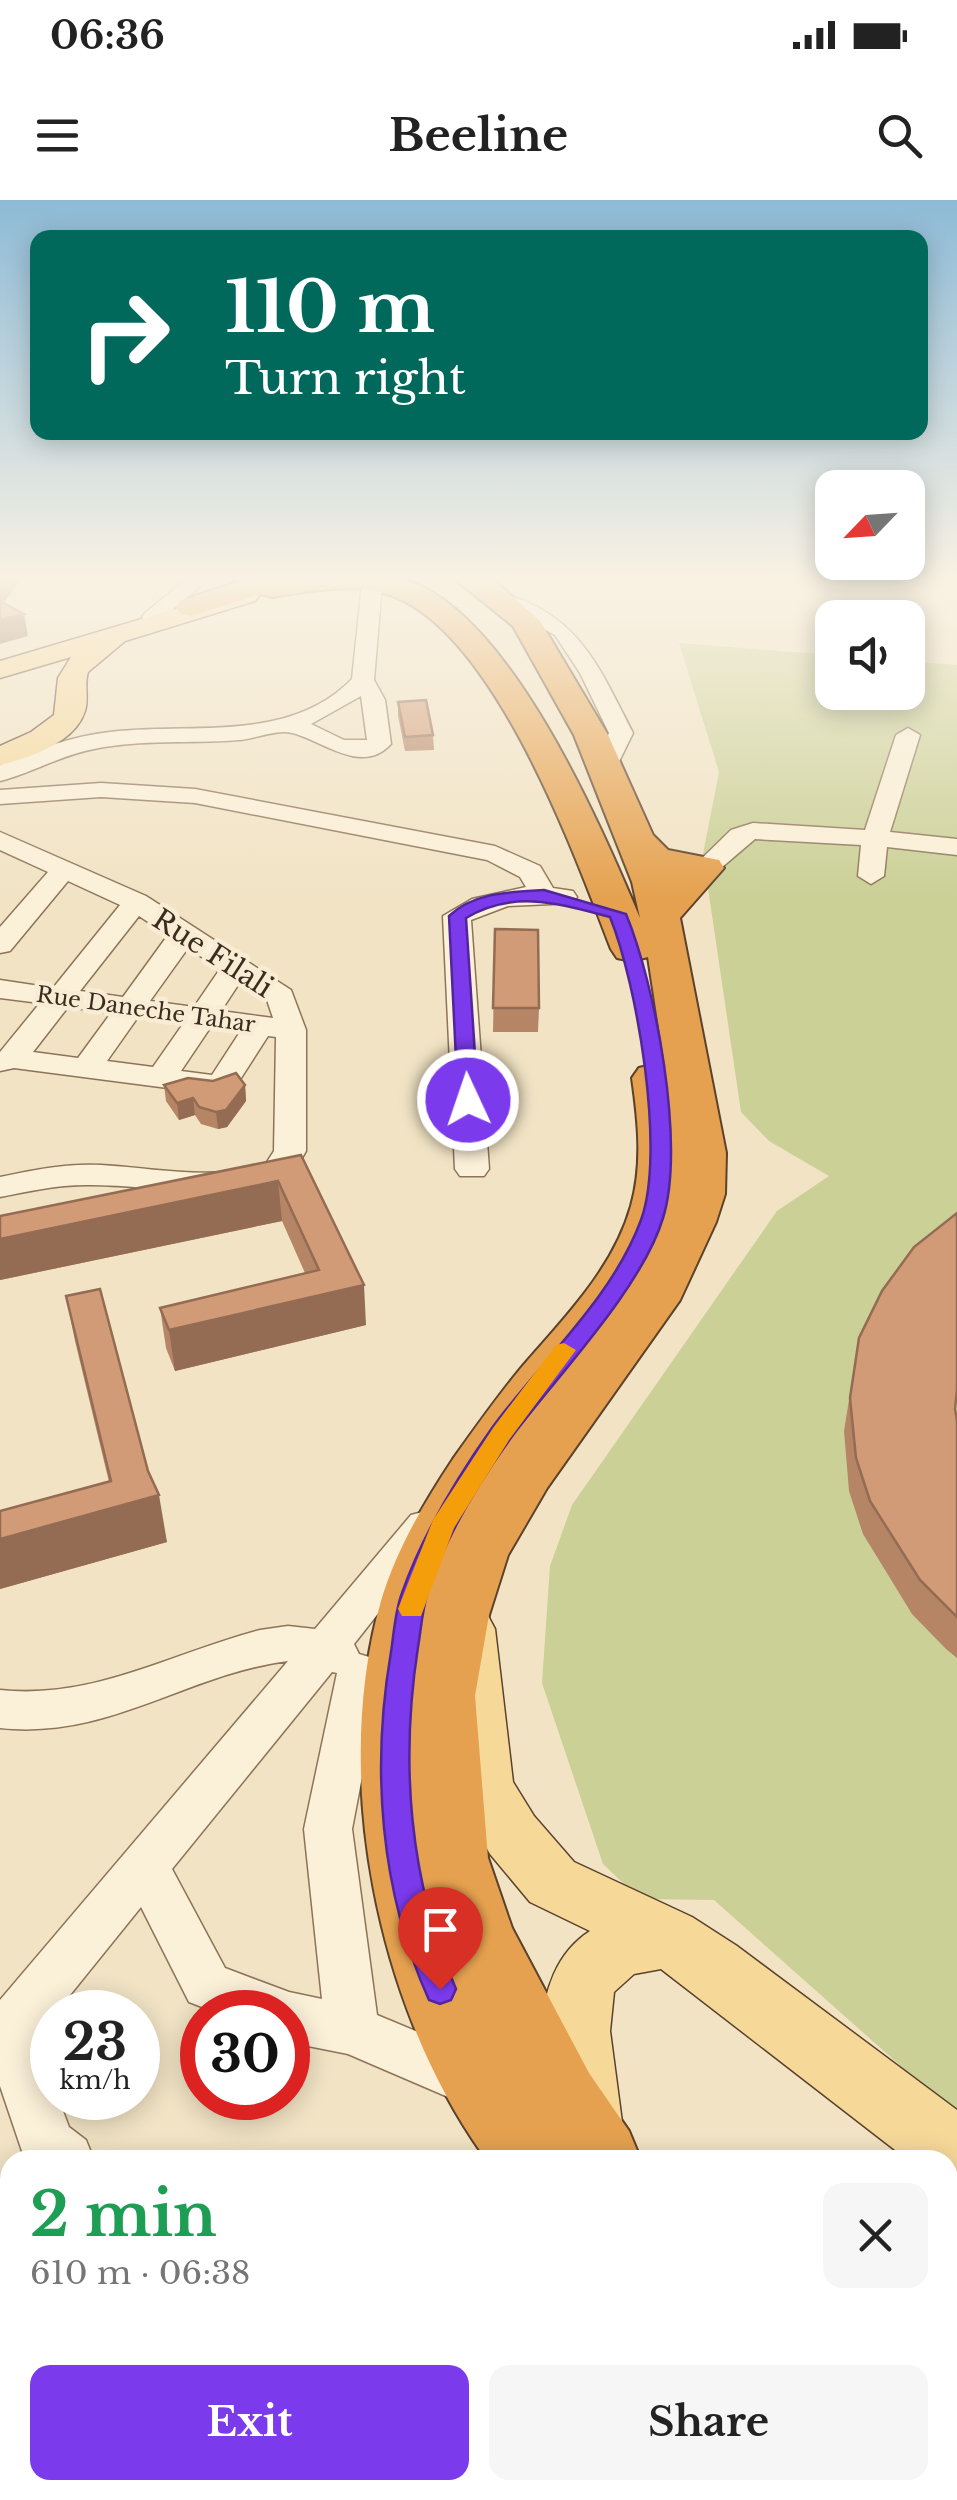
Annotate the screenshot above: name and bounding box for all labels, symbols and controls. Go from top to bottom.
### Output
text: 06:36 [50,12,165,59]
text: Beeline [389,107,568,163]
icon: menu [30,108,85,163]
icon: search [872,108,927,163]
text: 110 m [225,264,435,351]
icon: right [60,270,190,400]
text: Turn right [225,350,466,406]
north arrow [815,470,925,580]
map controls [815,470,925,710]
button: sound [815,600,925,710]
street label: Rue Filali [146,902,279,1005]
street label: Rue Daneche Tahar [35,981,258,1038]
position arrow [416,1048,520,1152]
pin [398,1887,483,1990]
icon: arrive [413,1902,468,1957]
speed limit sign: 30 [180,1990,310,2120]
text: 23 [63,2011,127,2074]
text: km/h [60,2065,130,2096]
text: 2 min [30,2178,217,2252]
button: close [823,2183,928,2288]
text: 610 m · 06:38 [30,2253,250,2293]
button: Exit [30,2365,469,2480]
button: Share [489,2365,928,2480]

